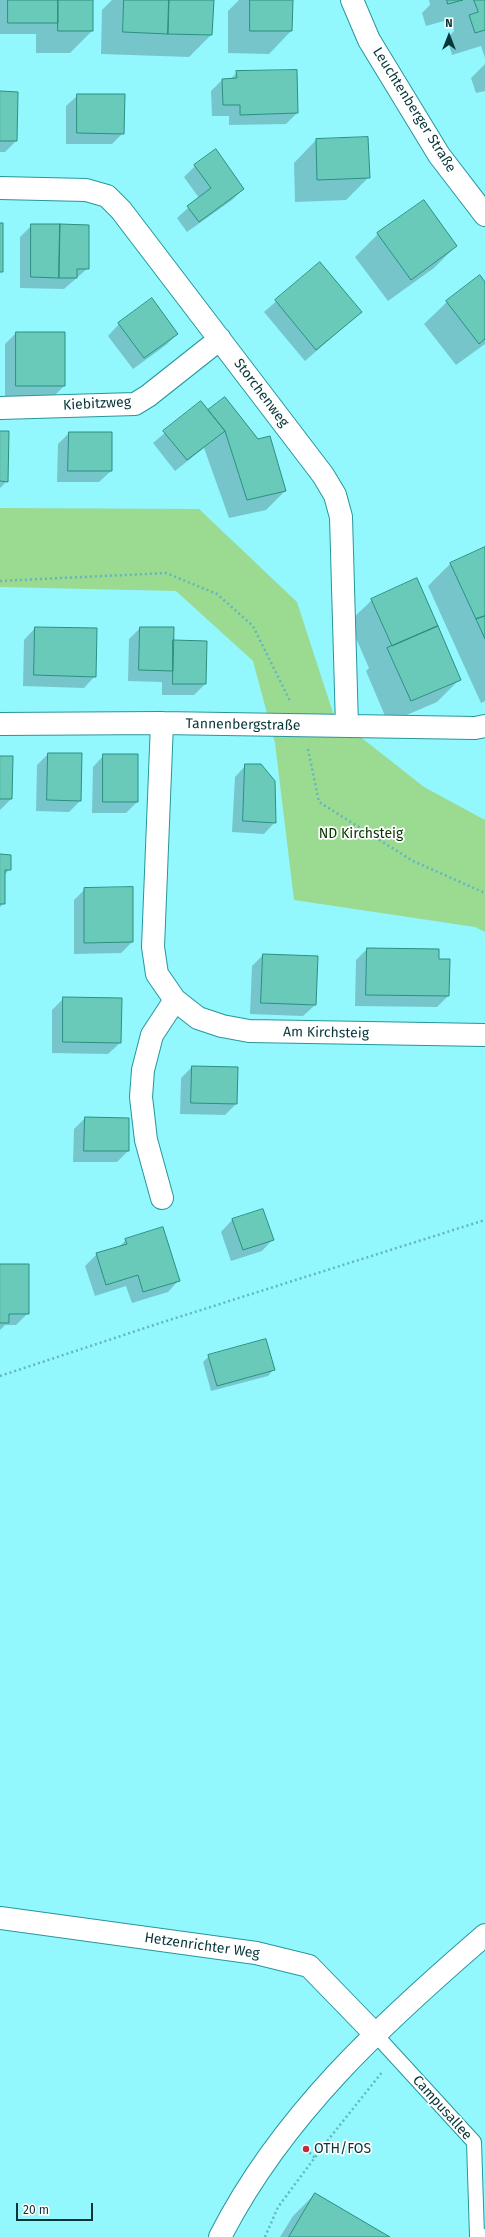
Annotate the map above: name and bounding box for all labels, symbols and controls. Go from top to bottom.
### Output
north arrow [429,16,469,56]
text: N [445,17,453,30]
street label: Leuchtenberger Straße [369,44,459,176]
street label: Storchenweg [230,355,292,431]
street label: Kiebitzweg [63,394,131,414]
street label: Tannenbergstraße [185,716,301,734]
park label: ND Kirchsteig [319,826,403,842]
street label: Am Kirchsteig [283,1024,369,1042]
street label: Hetzenrichter Weg [143,1930,261,1962]
street label: Campusallee [409,2072,475,2144]
place label: OTH/FOS [314,2141,371,2157]
marker: OTH/FOS [301,2144,311,2154]
scale bar [18,2195,95,2221]
text: 20 m [23,2203,49,2217]

